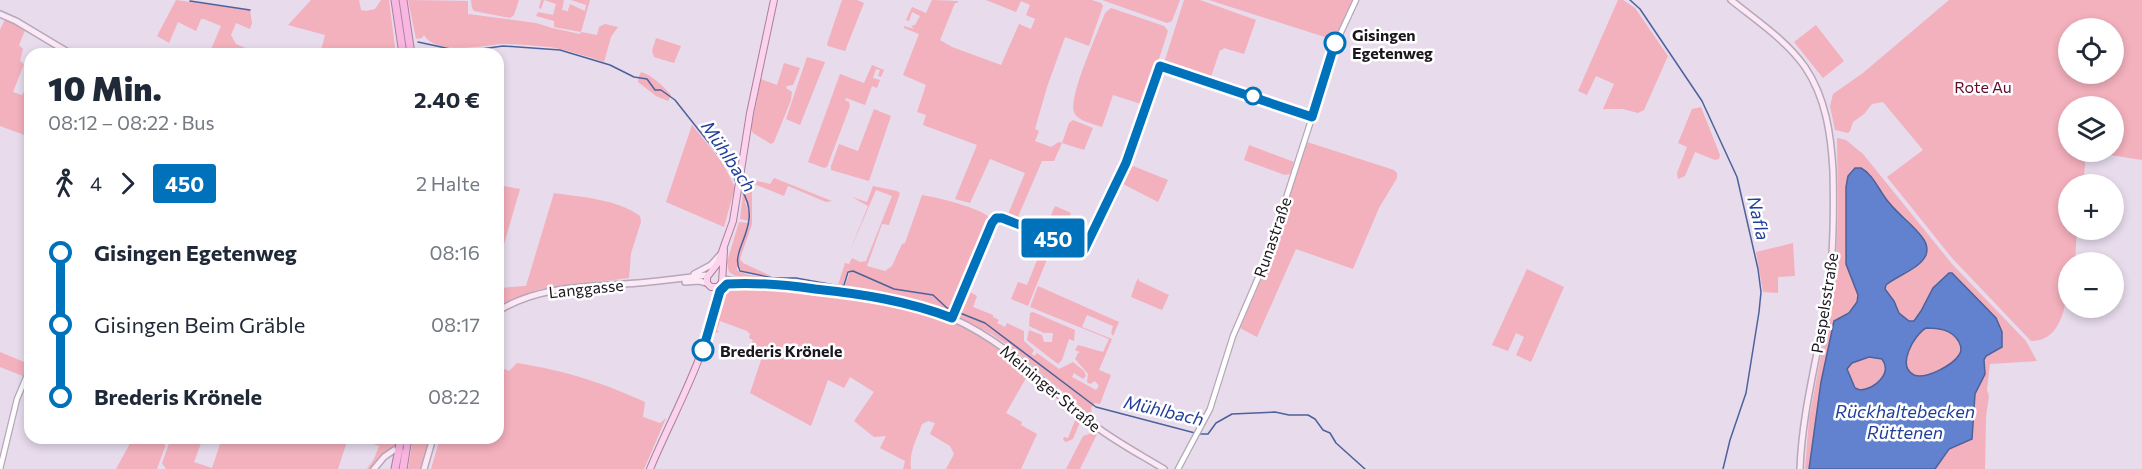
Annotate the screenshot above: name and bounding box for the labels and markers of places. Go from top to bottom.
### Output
place label: Gisingen Egetenweg [1352,25,1433,62]
marker: Gisingen Egetenweg [1324,32,1346,54]
unlabelled marker [1244,87,1262,105]
marker: Brederis Krönele [692,339,714,361]
place label: Brederis Krönele [720,341,842,360]

